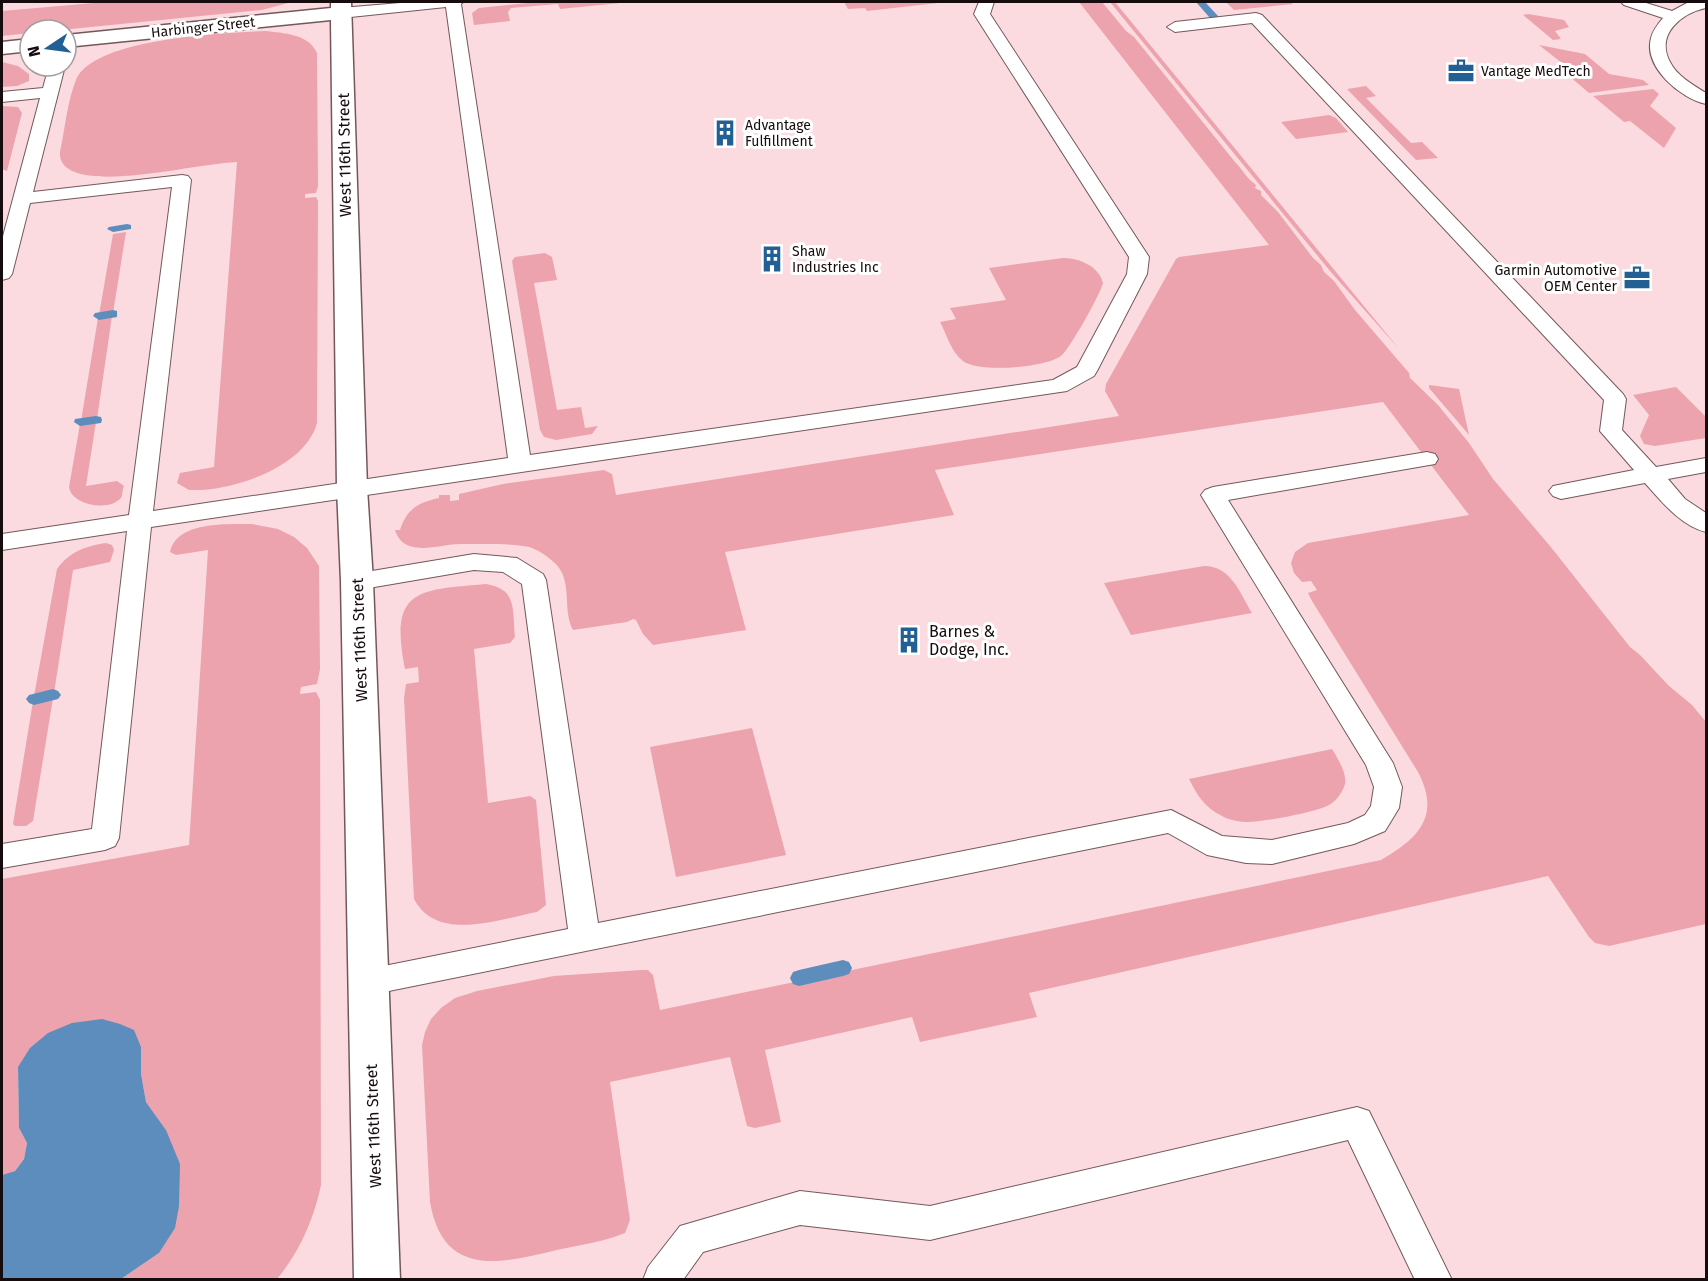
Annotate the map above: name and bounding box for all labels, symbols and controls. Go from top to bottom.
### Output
street label: Harbinger Street [150,13,257,41]
north arrow [18,18,78,78]
text: N [23,44,44,59]
office icon: Vantage MedTech [1446,56,1476,86]
place label: Vantage MedTech [1481,63,1591,80]
street label: West 116th Street [334,93,355,217]
place label: Advantage Fulfillment [745,117,814,150]
building icon: Advantage Fulfillment [710,118,740,148]
place label: Shaw Industries Inc [792,243,879,276]
building icon: Shaw Industries Inc [757,244,787,274]
place label: Garmin Automotive OEM Center [1494,262,1618,295]
office icon: Garmin Automotive OEM Center [1622,263,1652,293]
street label: West 116th Street [348,577,371,702]
place label: Barnes & Dodge, Inc. [929,622,1009,659]
building icon: Barnes & Dodge, Inc. [894,625,924,655]
street label: West 116th Street [362,1063,385,1188]

